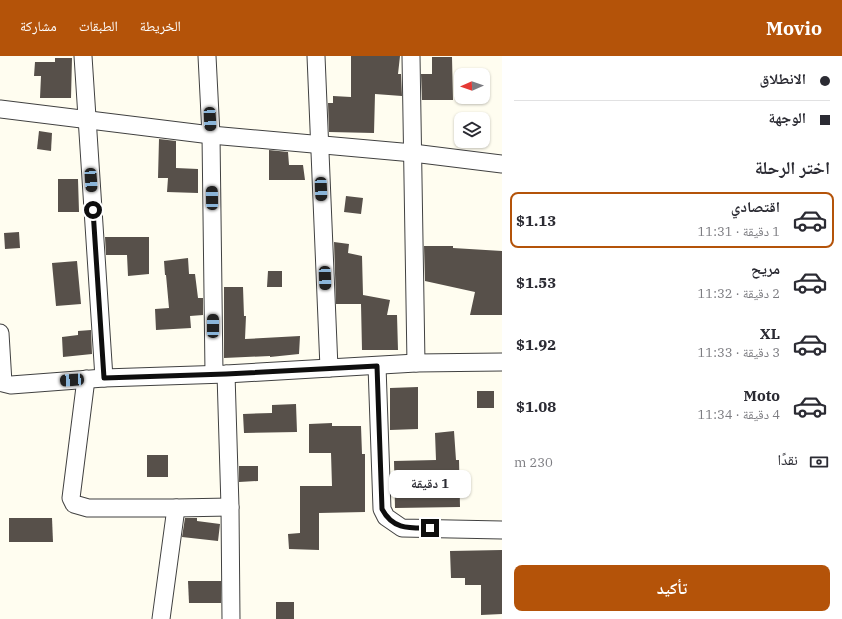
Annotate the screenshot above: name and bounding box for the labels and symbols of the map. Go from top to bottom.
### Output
north arrow [454,68,490,104]
car [203,107,217,131]
car [84,168,98,192]
car [315,177,327,201]
car [206,186,218,210]
route start [84,201,102,219]
car [319,266,331,290]
car [207,314,219,338]
car [60,373,84,387]
callout: 1 دقيقة [389,470,471,498]
route end [421,519,439,537]

